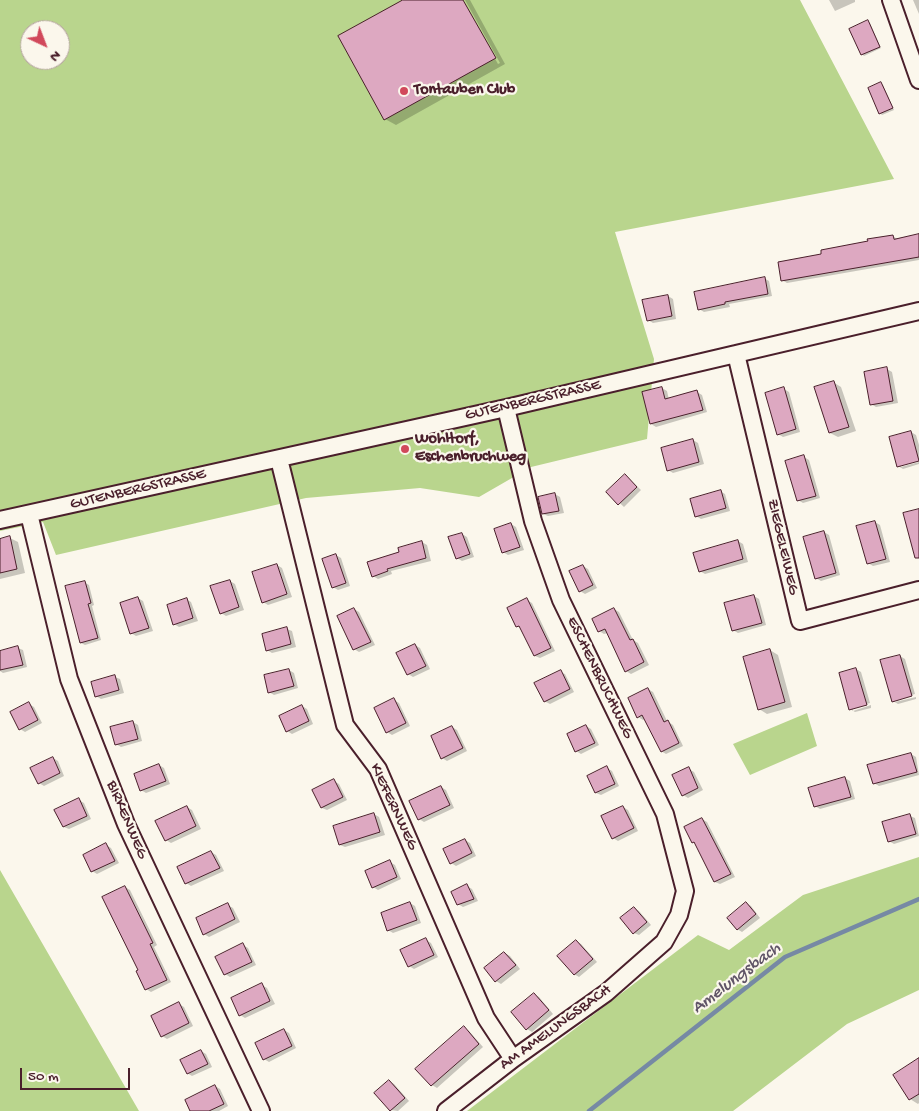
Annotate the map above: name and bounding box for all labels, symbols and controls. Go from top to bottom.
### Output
north arrow [20,20,70,70]
text: N [46,46,64,65]
place label: Tontauben Club [414,81,515,101]
marker: Tontauben Club [398,85,410,97]
street label: GUTENBERGSTRASSE [463,376,603,426]
place label: Wohltorf, Eschenbruchweg [415,430,526,468]
marker: Wohltorf, Eschenbruchweg [399,443,411,455]
street label: GUTENBERGSTRASSE [68,465,208,515]
street label: ZIEGELEIWEG [762,497,802,597]
street label: ESCHENBRUCHWEG [561,614,637,742]
street label: KIEFERNWEG [365,761,421,853]
street label: BIRKENWEG [101,778,151,862]
water label: Amelungsbach [688,939,786,1019]
street label: AM AMELUNGSBACH [496,981,616,1075]
scale bar [22,1058,132,1090]
text: 50 m [28,1068,59,1086]

